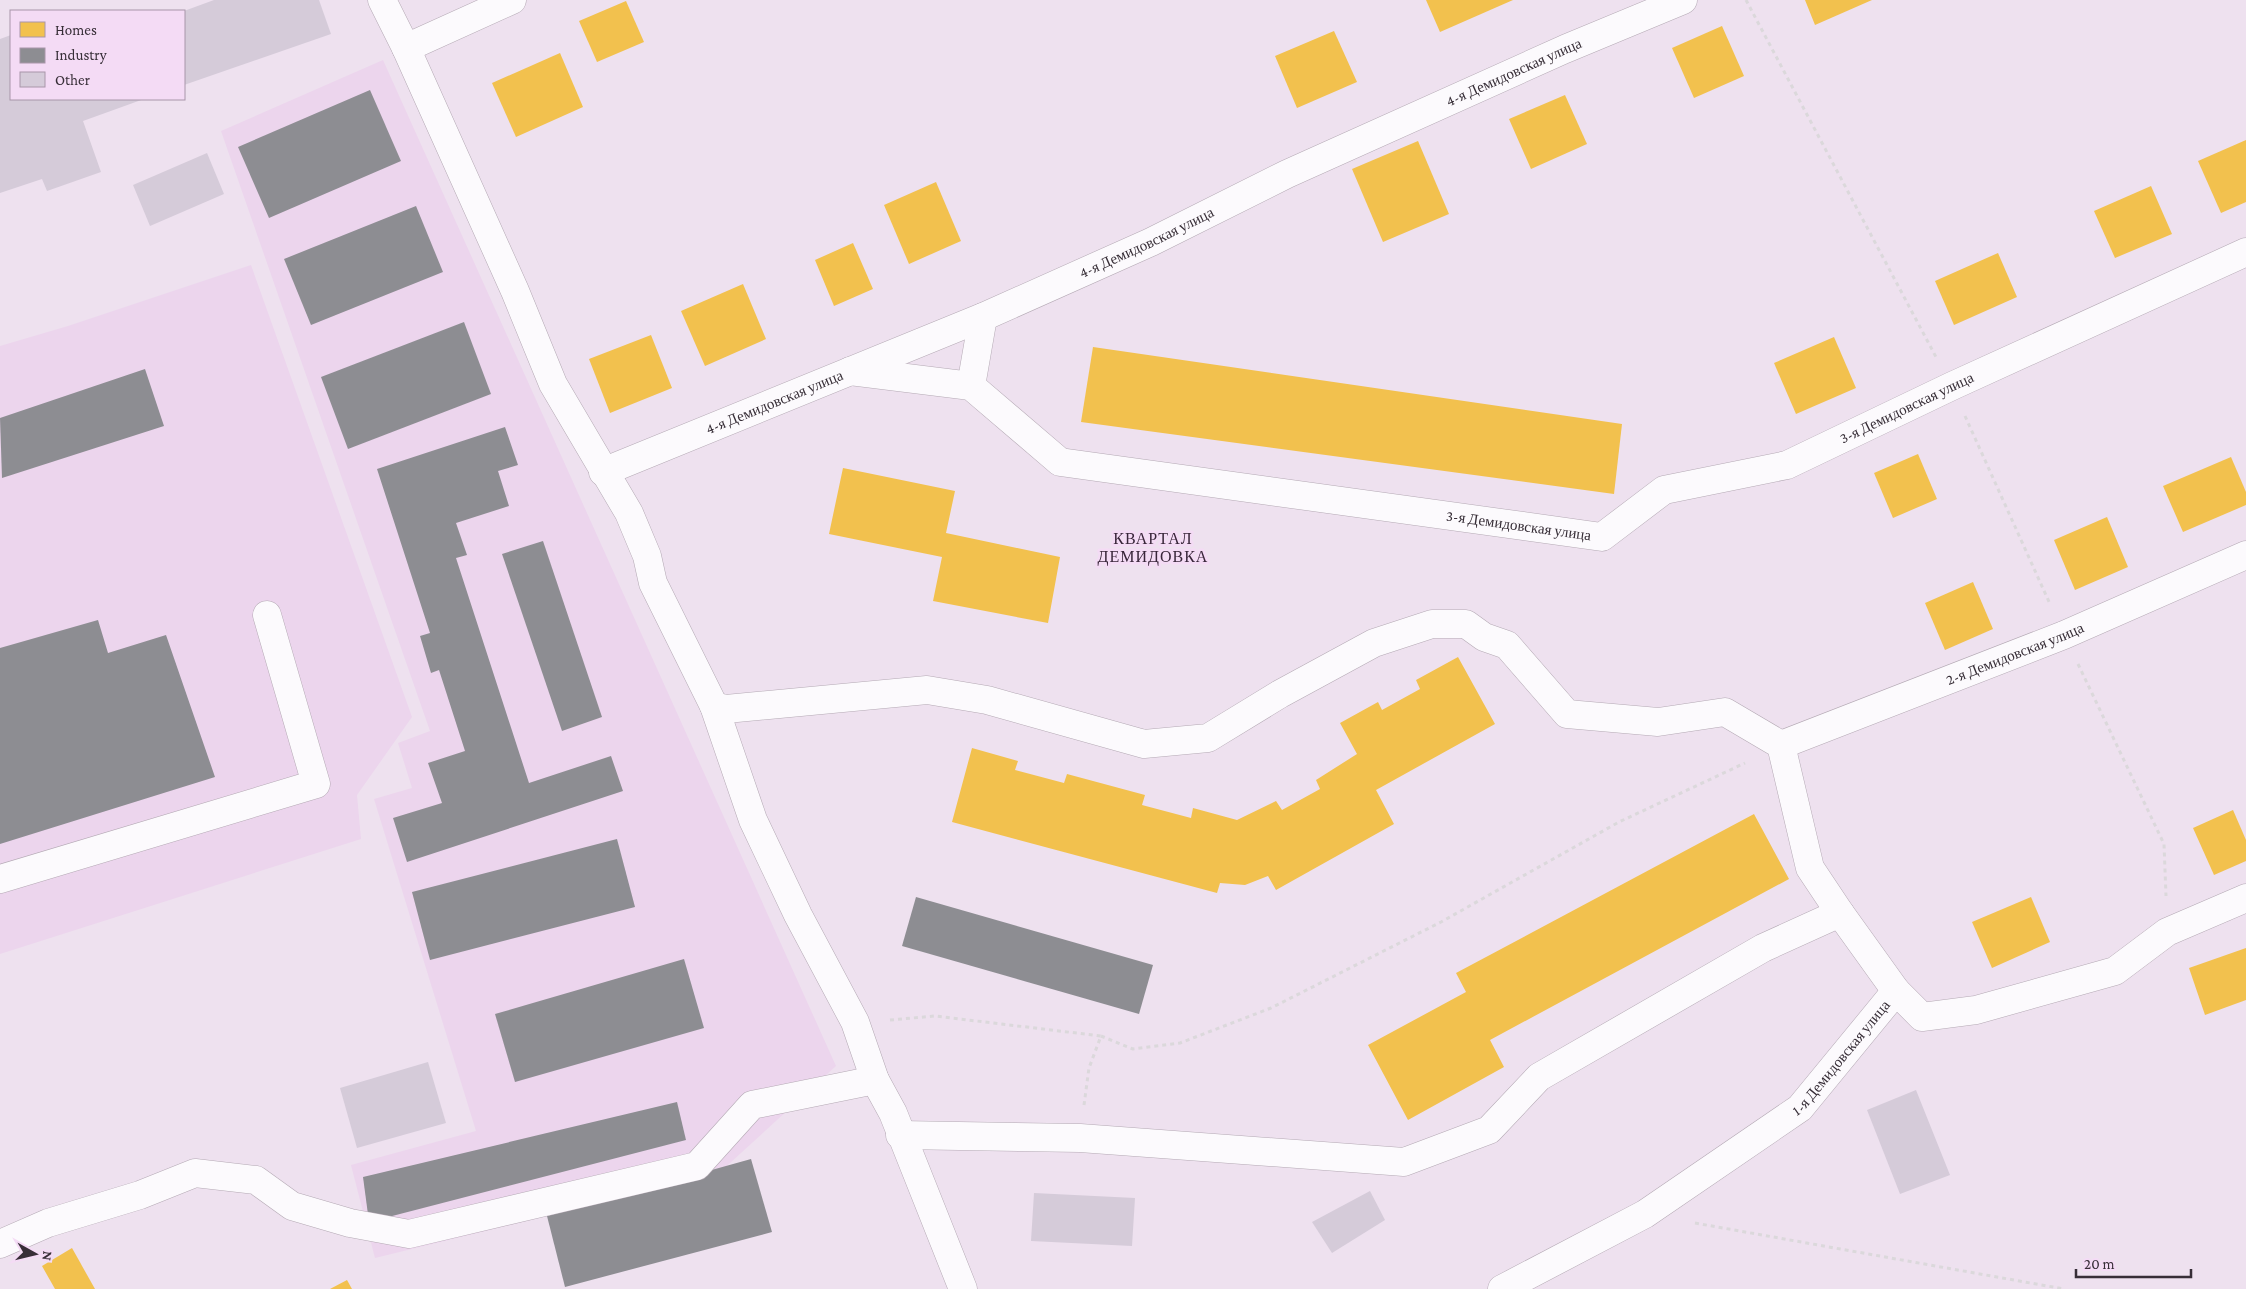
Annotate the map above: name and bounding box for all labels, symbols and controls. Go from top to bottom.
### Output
legend [10,10,185,100]
text: Homes [55,22,97,38]
street label: 4-я Демидовская улица [1443,35,1584,109]
text: Industry [55,47,107,64]
text: Other [55,72,91,88]
street label: 4-я Демидовская улица [1077,204,1217,281]
street label: 4-я Демидовская улица [703,367,846,437]
street label: 3-я Демидовская улица [1837,369,1976,447]
street label: 3-я Демидовская улица [1445,508,1593,543]
district label: КВАРТАЛ ДЕМИДОВКА [1098,530,1208,566]
street label: 2-я Демидовская улица [1944,619,2086,688]
street label: 1-я Демидовская улица [1789,997,1893,1119]
north arrow [10,1229,60,1279]
scale bar [2076,1246,2191,1278]
text: N [39,1250,56,1262]
text: 20 m [2084,1256,2115,1272]

